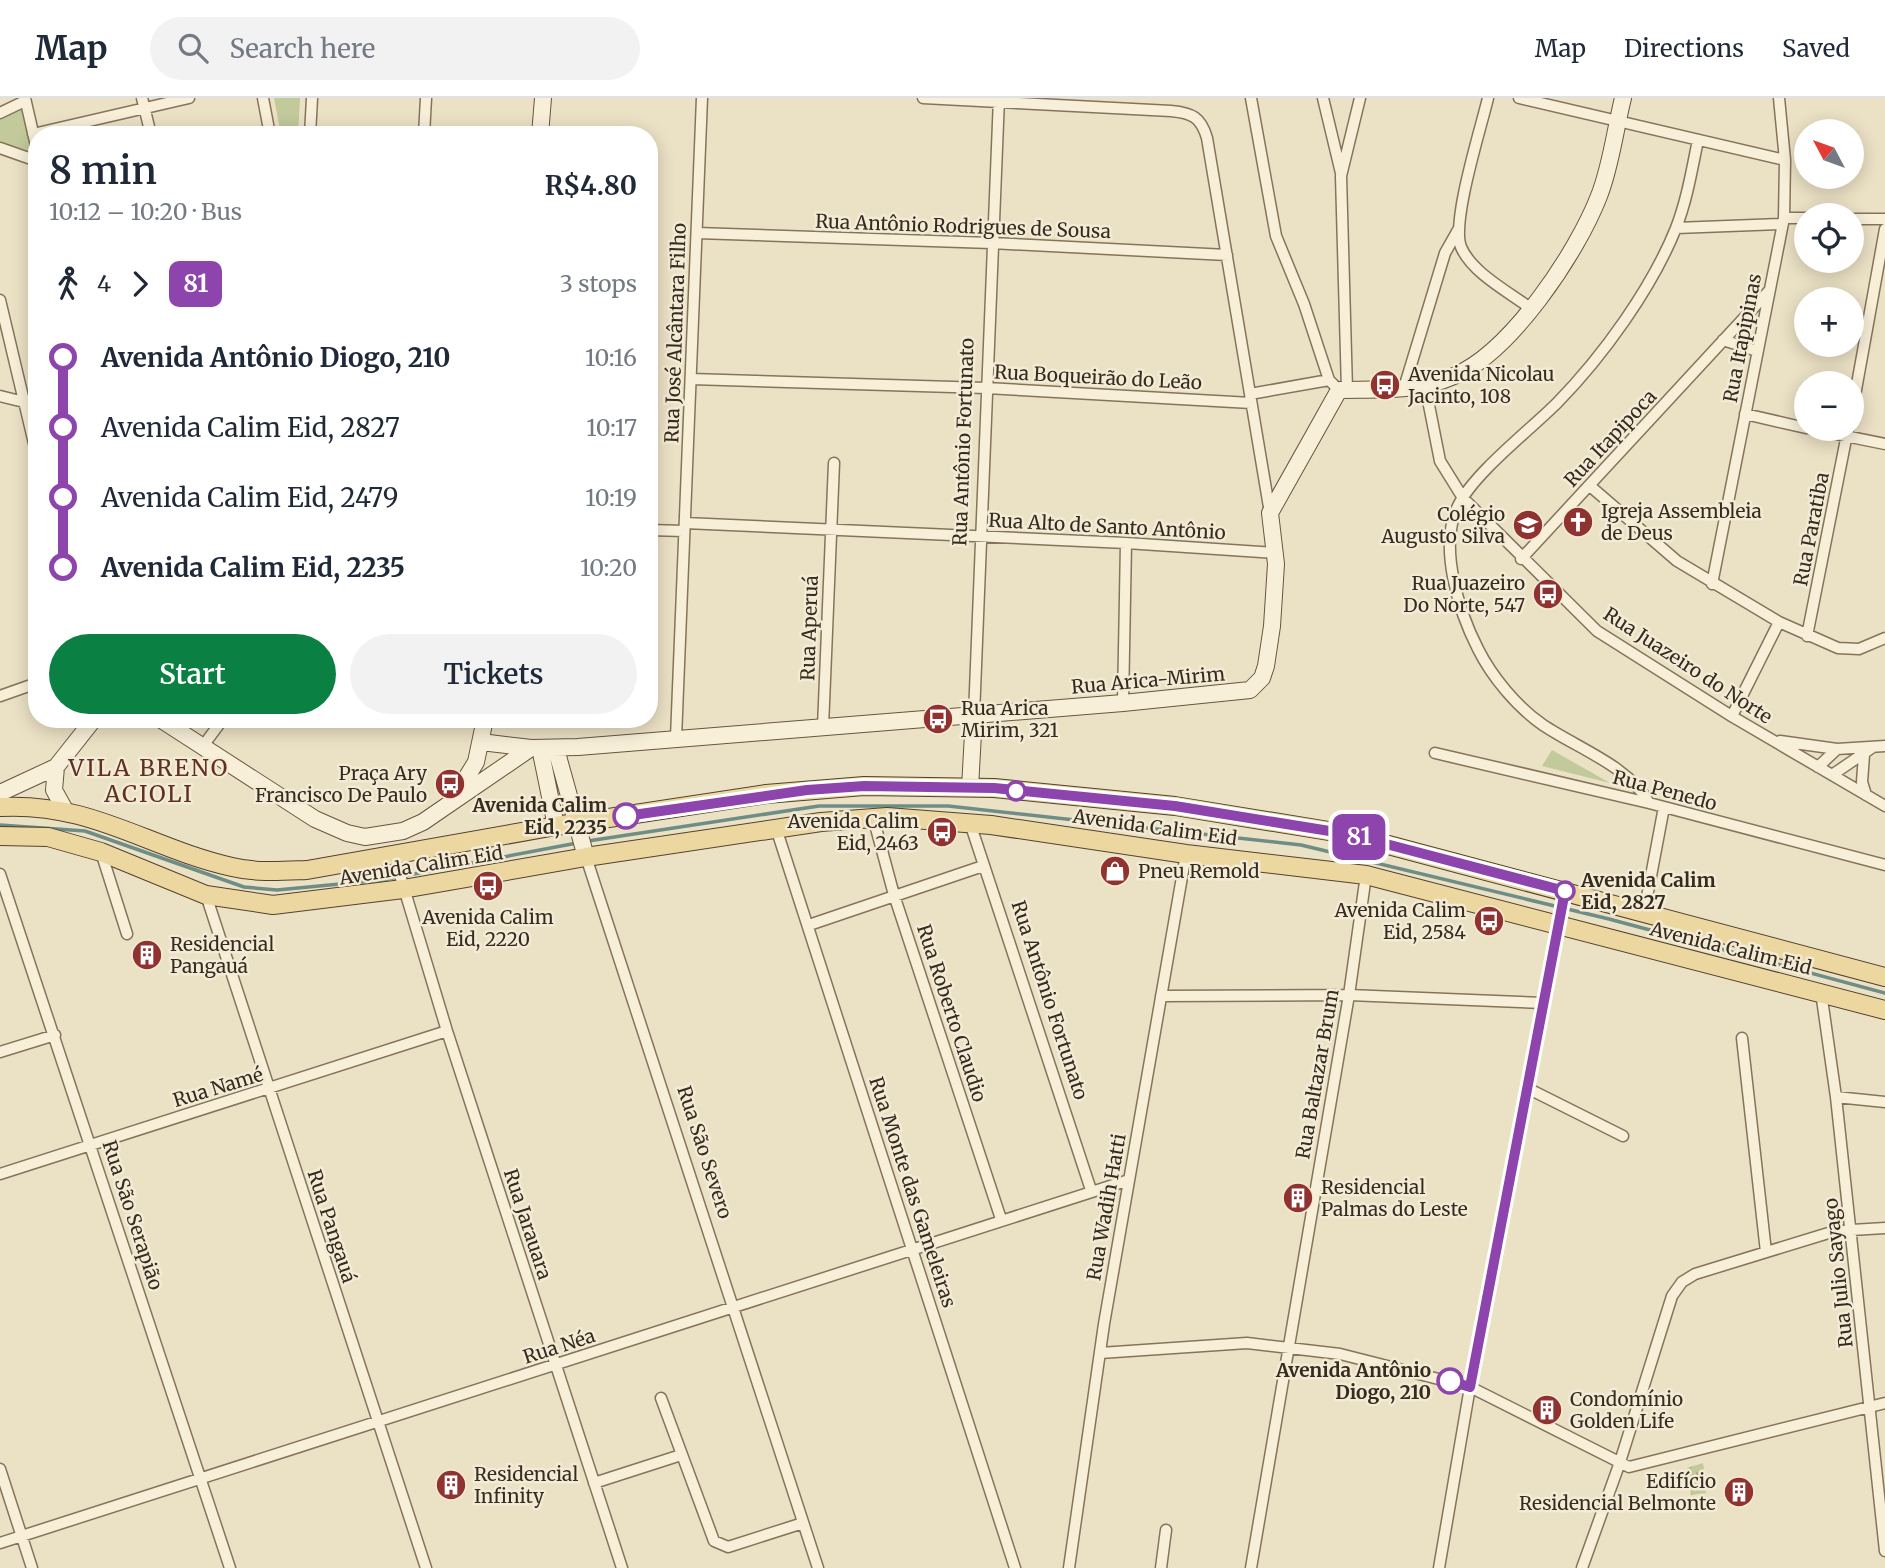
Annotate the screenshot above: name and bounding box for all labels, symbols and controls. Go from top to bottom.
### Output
search box [150,17,640,80]
text: Map [35,28,108,69]
icon: search [174,29,212,67]
text: Search here [230,32,375,65]
text: Map [1535,33,1586,64]
text: Directions [1624,33,1744,64]
text: Saved [1782,33,1850,64]
north arrow [1794,119,1864,189]
map controls [1794,119,1864,441]
text: 8 min [49,147,157,194]
text: R$4.80 [545,169,637,202]
text: 10:12 – 10:20 · Bus [49,197,242,226]
button: locate [1794,203,1864,273]
street label: Rua Antônio Rodrigues de Sousa [815,209,1111,243]
street label: Rua José Alcântara Filho [659,223,691,443]
icon: walk [49,265,87,303]
icon: forward [121,265,159,303]
text: 81 [183,268,208,299]
text: 4 [97,269,111,298]
text: 3 stops [560,269,637,298]
street label: Rua Itapipinas [1718,271,1766,405]
button: + [1794,287,1864,357]
street label: Rua Antônio Fortunato [947,338,979,546]
text: Avenida Antônio Diogo, 210 [101,341,451,374]
text: 10:16 [585,343,637,372]
street label: Rua Boqueirão do Leão [994,360,1202,394]
place label: Avenida Nicolau Jacinto, 108 [1407,362,1554,408]
bus stop icon: Avenida Nicolau Jacinto, 108 [1368,368,1402,402]
button: − [1794,371,1864,441]
street label: Rua Itapipoca [1559,384,1661,492]
text: Avenida Calim Eid, 2827 [101,411,400,444]
text: 10:17 [586,413,637,442]
street label: Rua Paratiba [1788,470,1834,588]
text: Avenida Calim Eid, 2479 [101,481,398,514]
text: 10:19 [585,483,637,512]
place label: Igreja Assembleia de Deus [1601,499,1762,545]
place label: Colégio Augusto Silva [1380,502,1505,548]
church icon: Igreja Assembleia de Deus [1561,505,1595,539]
street label: Rua Alto de Santo Antônio [988,508,1226,544]
school or university icon: Colégio Augusto Silva [1511,508,1545,542]
text: Avenida Calim Eid, 2235 [101,551,405,584]
text: 10:20 [580,553,637,582]
place label: Rua Juazeiro Do Norte, 547 [1403,571,1525,617]
street label: Rua Aperuá [795,575,823,681]
bus stop icon: Rua Juazeiro Do Norte, 547 [1531,577,1565,611]
street label: Rua Juazeiro do Norte [1599,601,1777,729]
button: Start [49,634,336,714]
button: Tickets [350,634,637,714]
street label: Rua Arica-Mirim [1070,661,1226,699]
place label: Rua Arica Mirim, 321 [961,696,1059,742]
bus stop icon: Rua Arica Mirim, 321 [921,702,955,736]
district label: VILA BRENO ACIOLI [68,753,229,808]
place label: Praça Ary Francisco De Paulo [255,761,427,807]
street label: Rua Penedo [1610,765,1720,815]
bus stop icon: Praça Ary Francisco De Paulo [433,767,467,801]
unlabelled marker [1006,781,1026,801]
place label: Avenida Calim Eid, 2235 [471,793,607,839]
marker: Avenida Calim Eid, 2235 [613,803,639,829]
street label: Avenida Calim Eid [1070,803,1239,850]
place label: Avenida Calim Eid, 2463 [787,809,919,855]
line badge: 81 [1328,814,1390,860]
bus stop icon: Avenida Calim Eid, 2463 [925,815,959,849]
text: 81 [1346,821,1372,852]
street label: Avenida Calim Eid [336,840,505,890]
shop icon: Pneu Remold [1098,854,1132,888]
place label: Pneu Remold [1138,859,1259,883]
place label: Avenida Calim Eid, 2827 [1580,868,1716,914]
bus stop icon: Avenida Calim Eid, 2220 [471,869,505,903]
marker: Avenida Calim Eid, 2827 [1555,881,1575,901]
street label: Rua Antônio Fortunato [1006,897,1094,1103]
place label: Avenida Calim Eid, 2584 [1334,898,1466,944]
bus stop icon: Avenida Calim Eid, 2584 [1472,904,1506,938]
place label: Avenida Calim Eid, 2220 [421,905,554,951]
street label: Avenida Calim Eid [1647,916,1814,980]
street label: Rua Roberto Claudio [912,921,992,1105]
place label: Residencial Pangauá [170,932,274,978]
building icon: Residencial Pangauá [130,938,164,972]
street label: Rua Baltazar Brum [1290,987,1344,1161]
street label: Rua Namé [170,1062,266,1112]
street label: Rua Monte das Gameleiras [864,1074,962,1310]
street label: Rua São Severo [672,1083,738,1221]
street label: Rua Wadih Hatti [1081,1132,1131,1282]
street label: Rua São Serapião [97,1137,169,1293]
street label: Rua Pangauá [302,1166,362,1286]
street label: Rua Jarauara [499,1166,557,1282]
place label: Residencial Palmas do Leste [1321,1175,1468,1221]
building icon: Residencial Palmas do Leste [1281,1181,1315,1215]
street label: Rua Julio Sayago [1818,1197,1858,1349]
street label: Rua Néa [520,1323,598,1369]
place label: Avenida Antônio Diogo, 210 [1275,1358,1431,1404]
marker: Avenida Antônio Diogo, 210 [1437,1368,1463,1394]
place label: Condomínio Golden Life [1570,1387,1683,1433]
building icon: Condomínio Golden Life [1530,1393,1564,1427]
place label: Residencial Infinity [474,1462,578,1508]
building icon: Residencial Infinity [434,1468,468,1502]
place label: Edifício Residencial Belmonte [1519,1469,1716,1515]
building icon: Edifício Residencial Belmonte [1722,1475,1756,1509]

